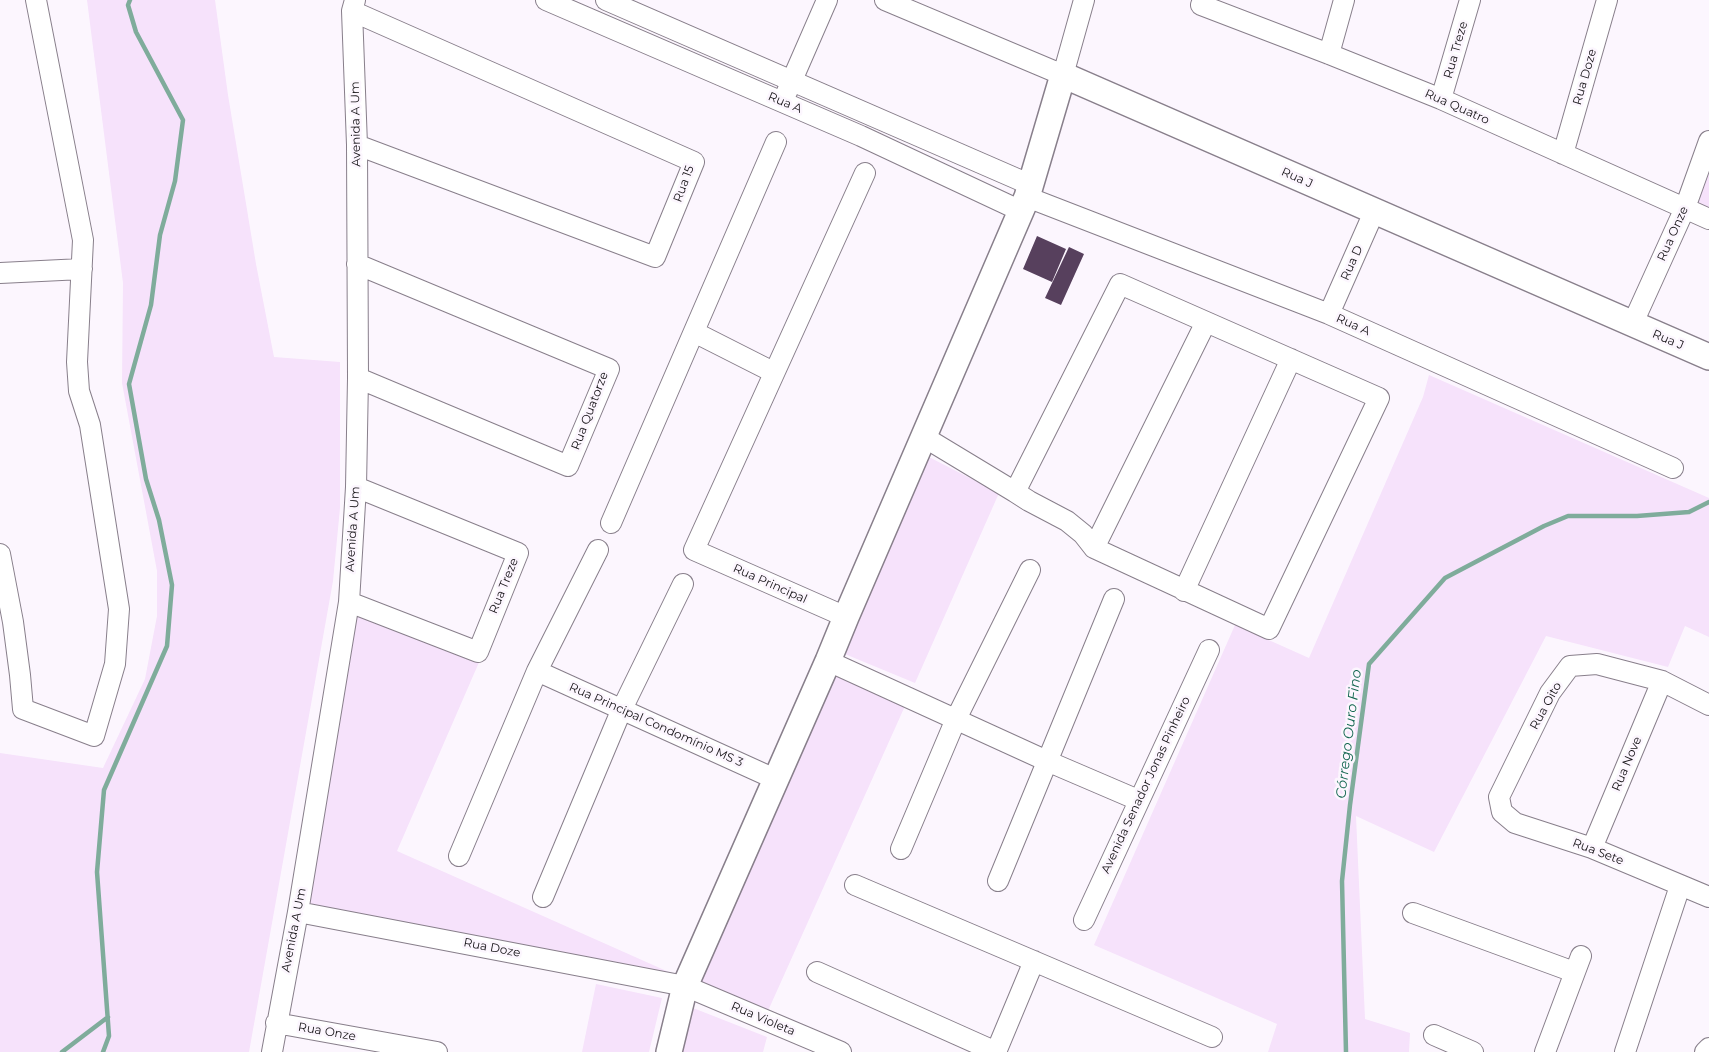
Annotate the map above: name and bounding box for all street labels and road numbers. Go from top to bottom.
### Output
street label: Rua Treze [1441,20,1471,80]
street label: Rua Doze [1570,47,1600,107]
street label: Avenida A Um [348,81,364,167]
street label: Rua Quatro [1422,86,1492,128]
street label: Rua A [766,89,804,117]
street label: Rua 15 [671,164,697,204]
street label: Rua J [1279,165,1315,191]
street label: Rua Onze [1655,204,1691,264]
street label: Rua D [1338,243,1366,283]
street label: Rua A [1334,311,1372,339]
street label: Rua J [1650,327,1686,353]
street label: Rua Quatorze [569,370,611,452]
street label: Avenida A Um [343,486,363,572]
street label: Rua Treze [486,556,522,616]
street label: Rua Principal [731,561,809,607]
street label: Rua Principal Condomínio MS 3 [567,680,745,770]
street label: Rua Oito [1527,680,1565,732]
street label: Avenida Senador Jonas Pinheiro [1099,694,1193,876]
street label: Rua Nove [1609,735,1645,793]
street label: Rua Sete [1570,836,1626,868]
street label: Avenida A Um [279,887,309,973]
street label: Rua Doze [462,935,522,961]
street label: Rua Violeta [729,999,797,1039]
street label: Rua Onze [297,1020,357,1044]

